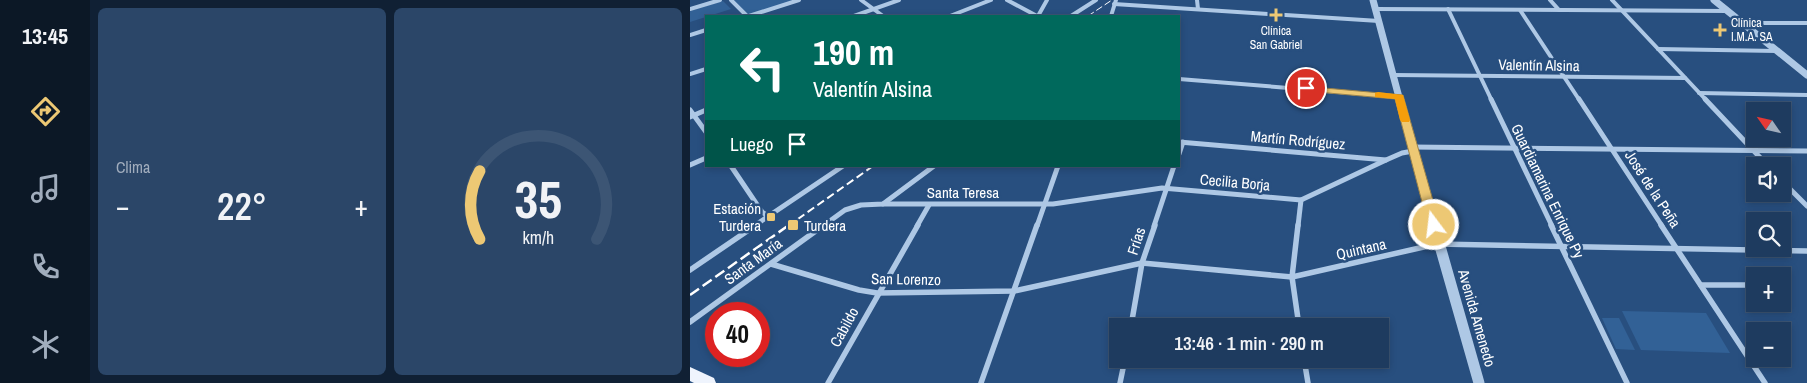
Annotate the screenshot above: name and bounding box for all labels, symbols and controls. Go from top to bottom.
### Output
marker: Clínica San Gabriel [1269,8,1283,22]
place label: Clínica I.M.A. SA [1731,15,1773,45]
text: 13:45 [22,21,68,51]
place label: Clínica San Gabriel [1250,23,1302,53]
marker: Clínica I.M.A. SA [1713,23,1727,37]
text: 190 m [813,29,894,76]
icon: left [730,35,795,100]
street label: Valentín Alsina [1498,54,1580,76]
pin [1285,67,1327,109]
text: Valentín Alsina [813,74,932,104]
icon: arrive [1292,74,1320,102]
icon: directions [28,94,63,129]
north arrow [1746,102,1791,148]
map controls [1746,102,1791,367]
street label: Guardiamarina Enrique Py [1506,120,1590,262]
street label: Martín Rodríguez [1250,125,1346,155]
icon: arrive [783,130,811,158]
text: Luego [730,131,773,157]
street label: José de la Peña [1620,146,1686,232]
text: Clima [116,156,150,178]
button: sound [1746,157,1791,202]
text: 35 [514,164,562,234]
street label: Cecilia Borja [1199,168,1271,196]
icon: music [28,171,63,206]
text: 22° [217,181,267,232]
street label: Santa Teresa [927,182,999,203]
text: − [116,187,129,225]
text: + [355,187,368,225]
place label: Estación Turdera [713,198,761,236]
position arrow [1407,198,1459,250]
marker: Estación Turdera [765,211,777,223]
button: search [1746,212,1791,257]
place label: Turdera [804,215,846,236]
marker: Turdera [786,218,800,232]
street label: Frías [1122,224,1150,258]
text: km/h [522,226,554,250]
street label: Santa María [720,233,786,289]
street label: Quintana [1334,233,1388,265]
icon: phone [28,249,63,284]
street label: Avenida Amenedo [1453,266,1501,369]
button: + [1746,267,1791,312]
street label: San Lorenzo [871,268,941,290]
speed limit sign: 40 [705,302,770,367]
street label: Cabildo [825,303,864,351]
button: − [1746,322,1791,367]
icon: climate [28,327,63,362]
text: 13:46 · 1 min · 290 m [1174,330,1324,356]

